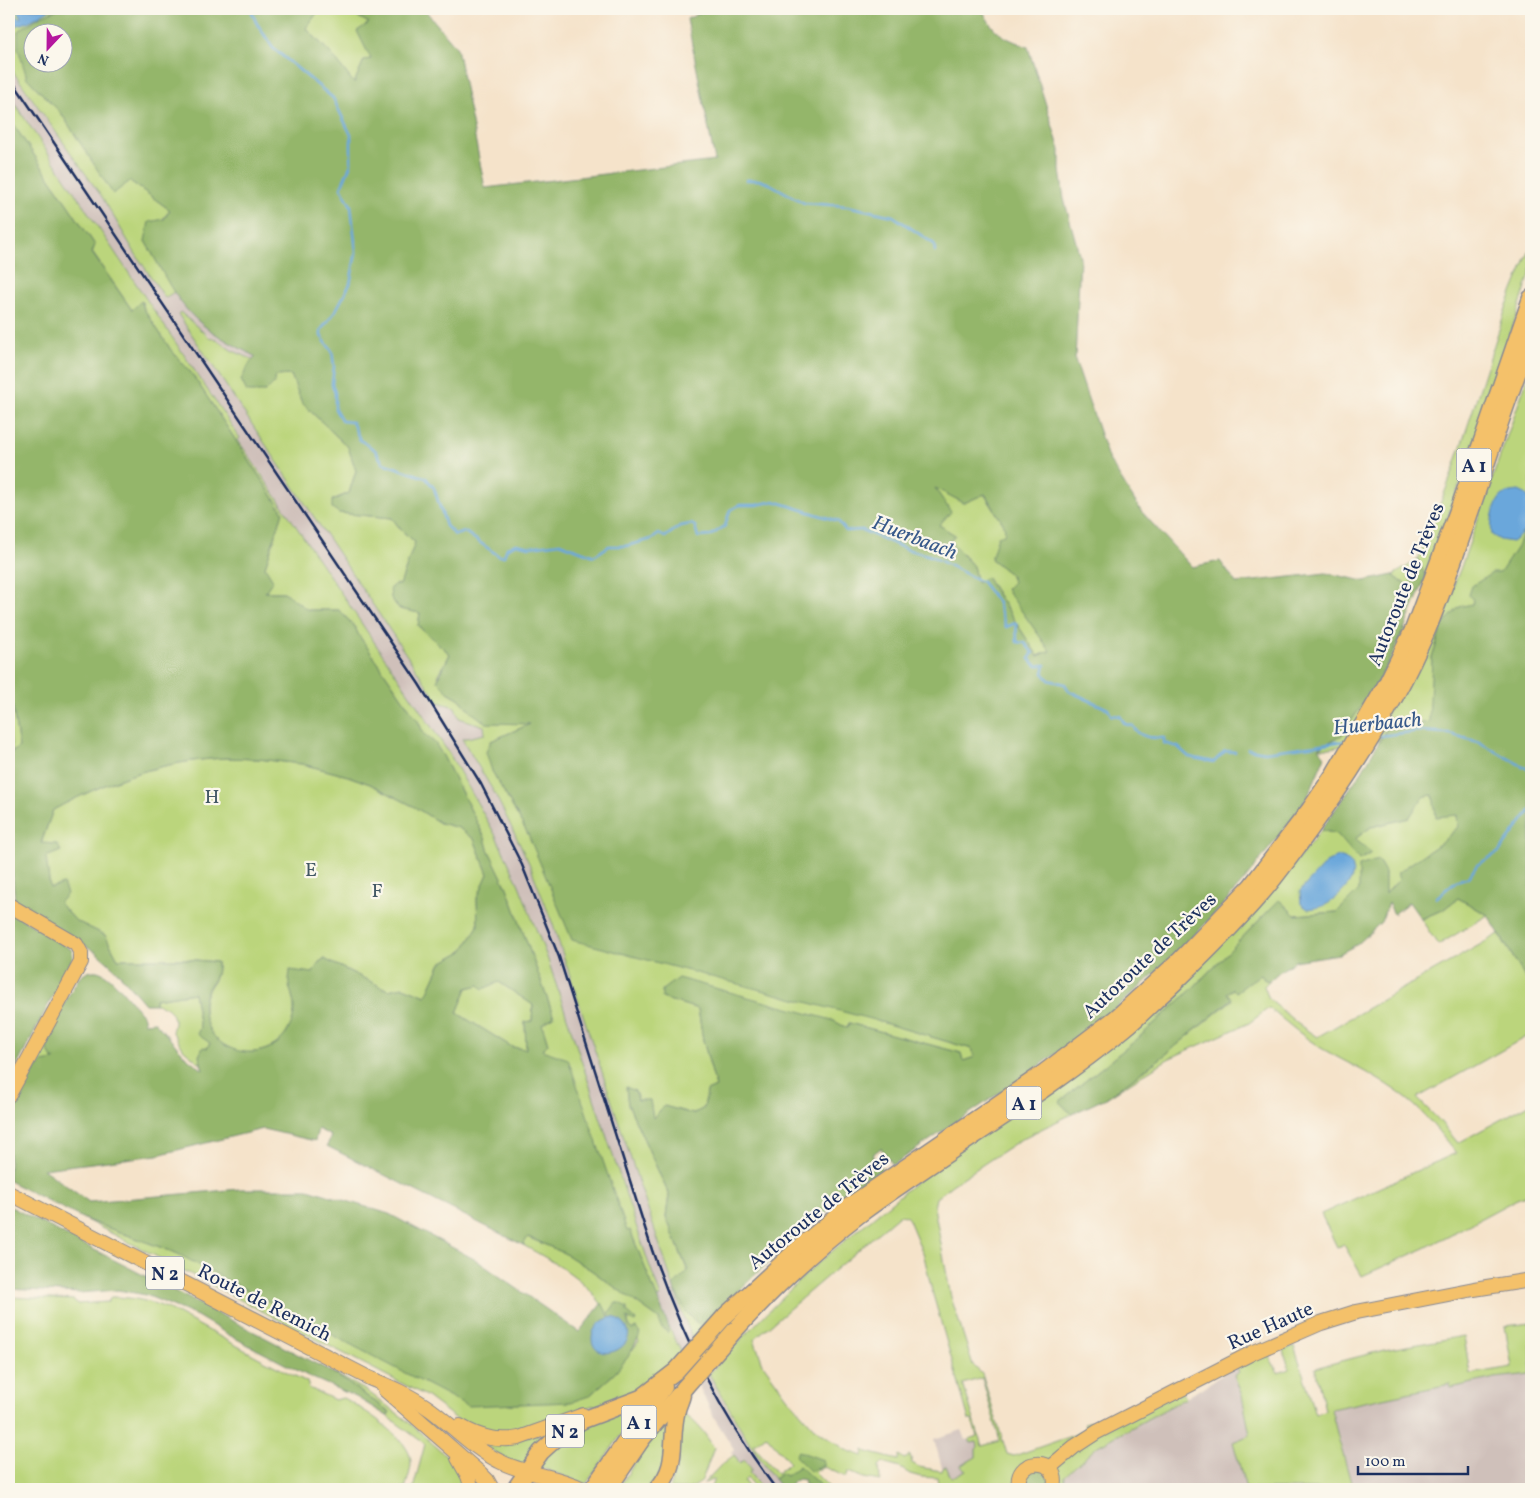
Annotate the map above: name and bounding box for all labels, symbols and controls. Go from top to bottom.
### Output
north arrow [22,22,72,72]
text: N [35,48,52,69]
road number: A 1 [1456,448,1492,482]
street label: Autoroute de Trèves [1361,499,1452,671]
water label: Huerbaach [868,509,961,568]
water label: Huerbaach [1331,705,1423,744]
park label: H [204,784,220,812]
park label: E [305,857,317,885]
park label: F [371,878,383,906]
street label: Autoroute de Trèves [1077,887,1224,1026]
road number: A 1 [1006,1086,1042,1120]
street label: Autoroute de Trèves [743,1146,896,1277]
road number: N 2 [146,1256,184,1290]
street label: Route de Remich [192,1258,336,1350]
street label: Rue Haute [1224,1296,1318,1358]
road number: A 1 [622,1405,656,1438]
road number: N 2 [546,1414,584,1448]
scale bar [1358,1443,1468,1475]
text: 100 m [1365,1452,1405,1473]

